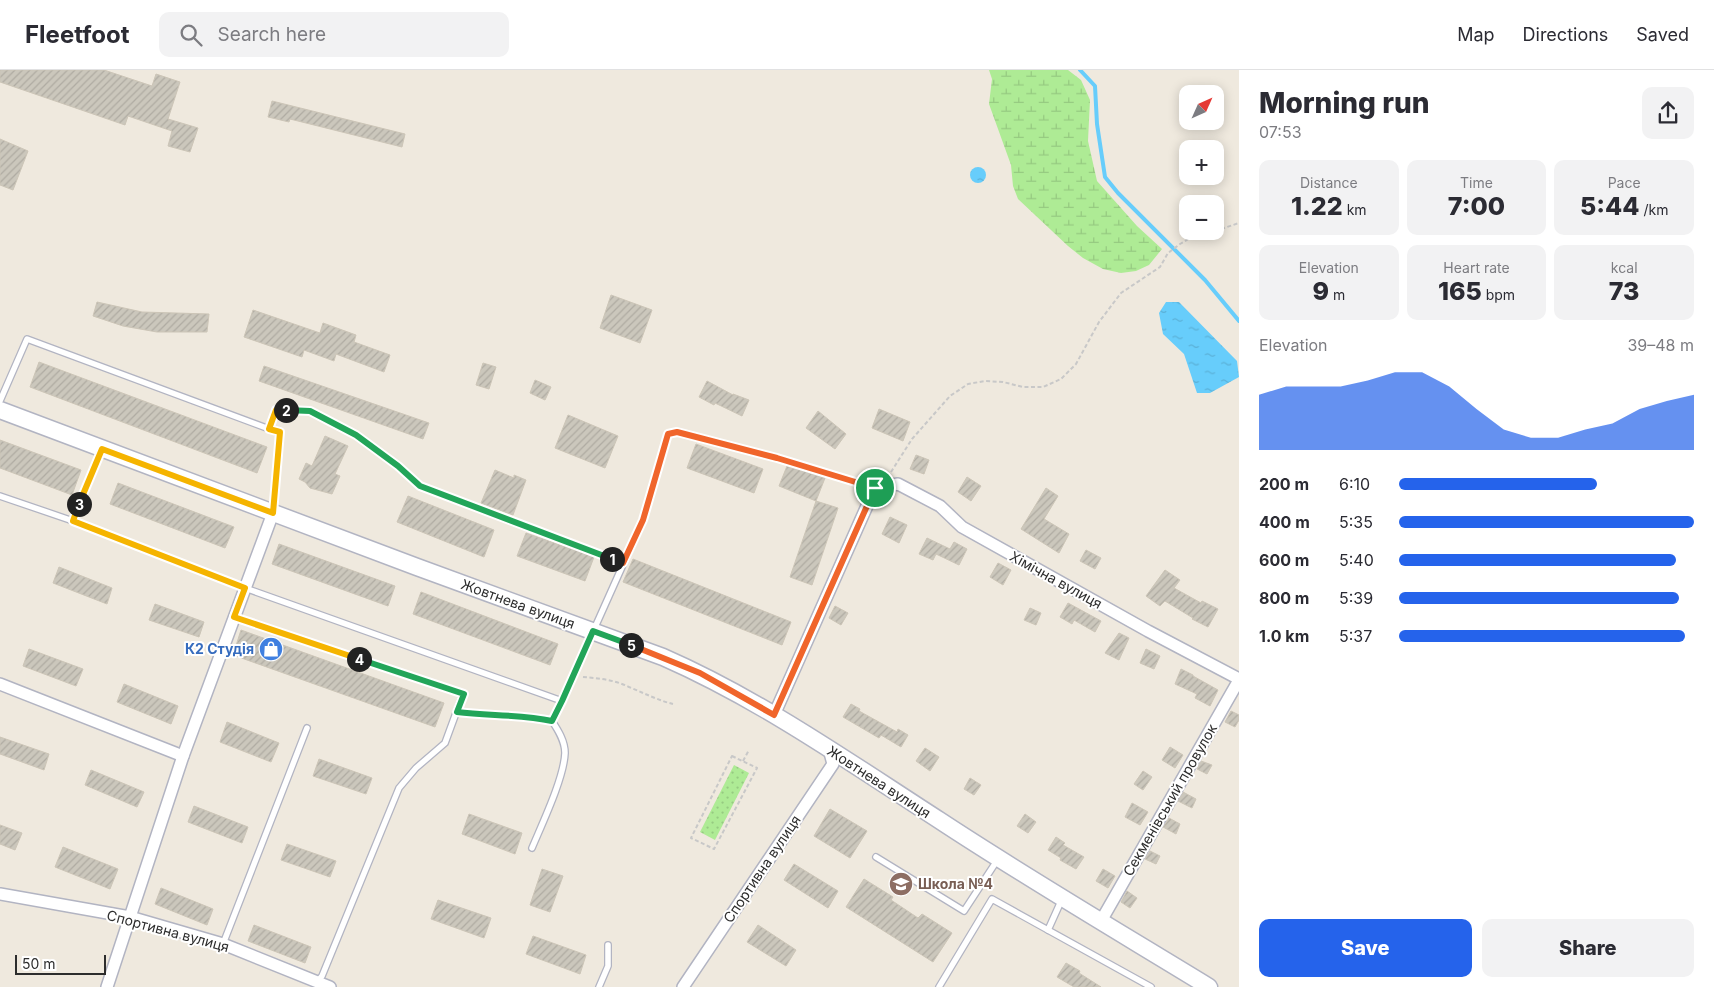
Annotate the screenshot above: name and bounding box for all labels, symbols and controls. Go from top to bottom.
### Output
search box [159,12,509,57]
text: Fleetfoot [25,20,129,49]
icon: search [177,21,205,49]
text: Search here [217,23,326,46]
text: Map [1457,24,1495,45]
text: Directions [1523,24,1608,45]
text: Saved [1636,24,1689,45]
north arrow [1179,85,1224,130]
map controls [1179,85,1224,240]
text: Morning run [1259,86,1429,120]
button: share [1642,87,1694,139]
text: 07:53 [1259,122,1302,142]
button: + [1179,140,1224,185]
text: Distance [1300,174,1358,191]
text: Time [1460,174,1493,191]
text: Pace [1608,174,1641,191]
text: 1.22 [1291,191,1343,221]
text: 7:00 [1448,191,1505,221]
text: 5:44 [1580,191,1639,221]
button: − [1179,195,1224,240]
text: km [1343,201,1367,218]
text: /km [1639,201,1668,218]
text: Elevation [1299,259,1359,276]
text: Heart rate [1443,259,1510,276]
text: kcal [1611,259,1638,276]
text: 9 [1312,276,1329,306]
text: 165 [1438,276,1482,306]
text: 73 [1609,276,1640,306]
text: m [1329,286,1345,303]
text: bpm [1482,286,1515,303]
text: Elevation [1259,335,1328,355]
text: 39–48 m [1627,335,1694,355]
pin: 2 [274,398,298,422]
text: 2 [282,402,291,419]
pin [854,467,896,509]
icon: arrive [861,474,889,502]
text: 200 m [1259,474,1309,494]
text: 6:10 [1339,474,1370,494]
pin: 3 [66,492,92,516]
text: 3 [75,496,84,513]
text: 400 m [1259,512,1310,532]
text: 5:35 [1339,512,1373,532]
pin: 1 [600,546,624,572]
street label: Хімічна вулиця [1007,547,1105,612]
text: 600 m [1259,550,1309,570]
text: 5:40 [1339,550,1374,570]
text: 1 [609,551,616,568]
street label: Жовтнева вулиця [459,575,577,632]
text: 800 m [1259,588,1309,608]
text: 5:39 [1339,588,1373,608]
text: 1.0 km [1259,626,1309,646]
text: 5:37 [1339,626,1372,646]
pin: 5 [618,632,644,658]
shop icon: К2 Студiя [258,636,284,662]
text: 5 [627,637,636,654]
place label: К2 Студiя [185,640,254,657]
pin: 4 [346,646,372,672]
text: 4 [355,651,364,668]
street label: Секменівський провулок [1119,720,1220,879]
street label: Жовтнева вулиця [824,742,934,821]
street label: Спортивна вулиця [719,812,804,926]
school or university icon: Школа №4 [888,871,914,897]
place label: Школа №4 [918,875,993,892]
street label: Спортивна вулиця [105,906,231,955]
button: Save [1259,919,1472,977]
button: Share [1482,919,1694,977]
scale bar [15,952,106,975]
text: 50 m [22,955,56,972]

